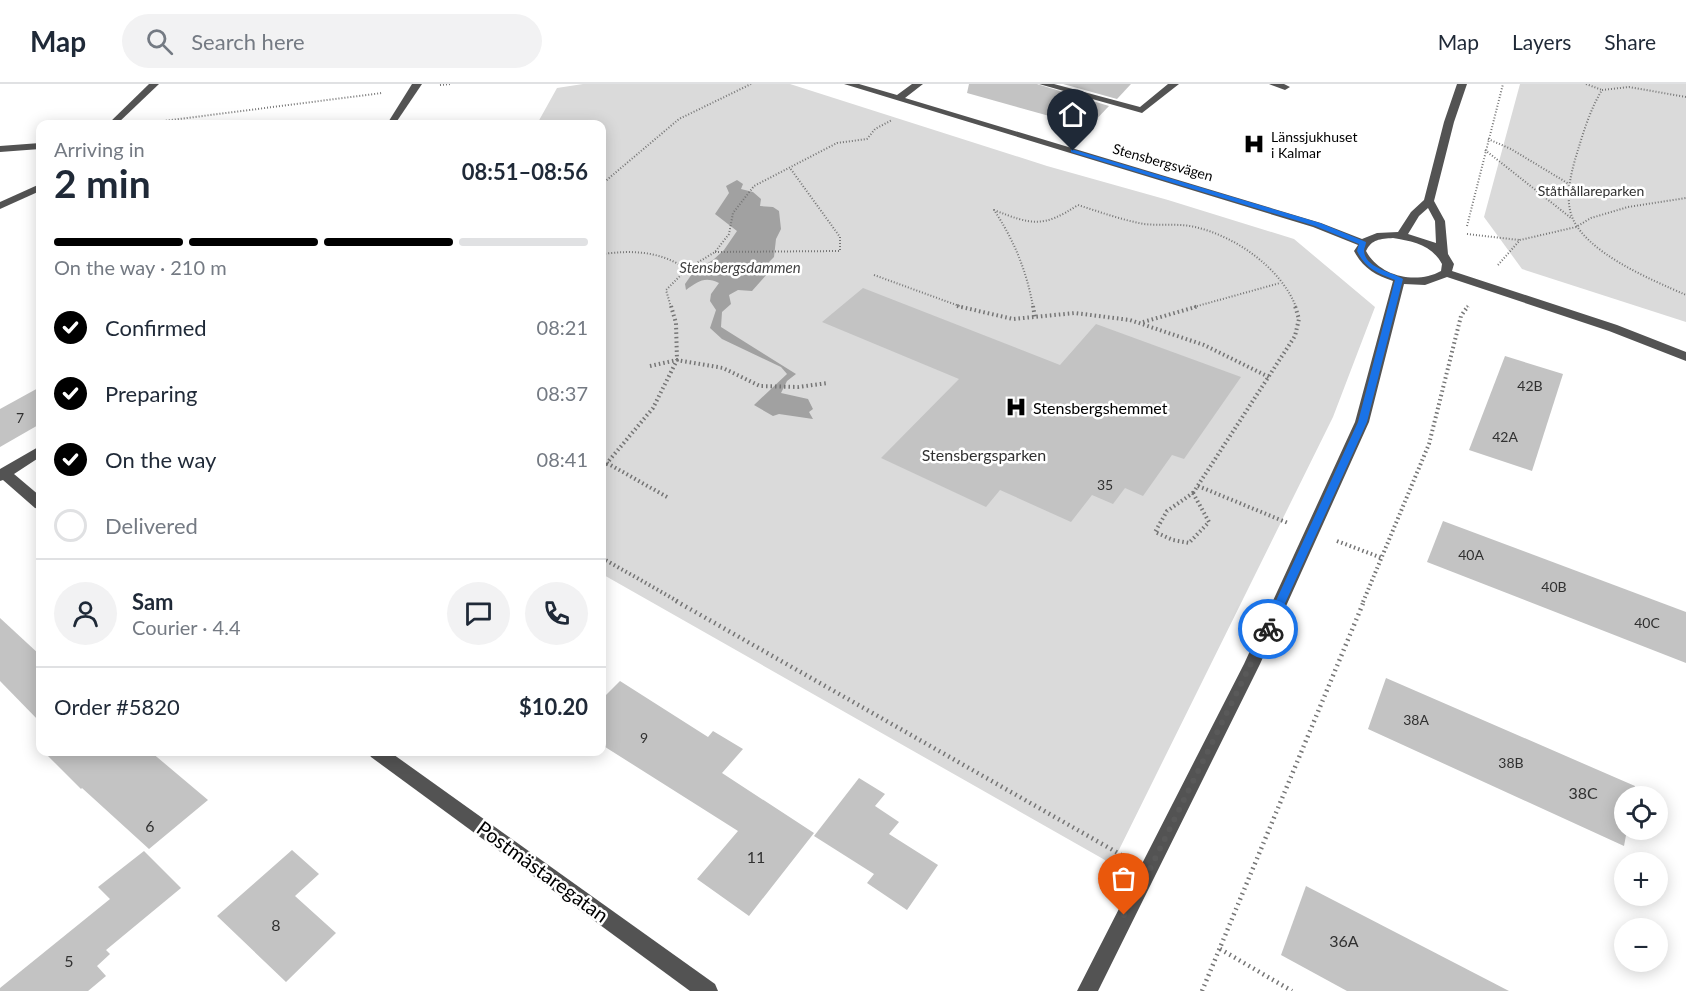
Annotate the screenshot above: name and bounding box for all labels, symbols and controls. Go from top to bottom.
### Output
search box [122,14,542,68]
text: Map [30,24,86,58]
icon: search [143,25,176,58]
text: Search here [191,28,305,55]
text: Map [1438,29,1479,54]
text: Layers [1512,29,1571,54]
text: Share [1604,29,1656,54]
pin [1047,89,1098,151]
icon: home [1056,98,1089,131]
place label: Länssjukhuset i Kalmar [1271,128,1357,161]
hospital icon: Länssjukhuset i Kalmar [1242,132,1266,156]
text: Arriving in [54,137,145,161]
street label: Stensbergsvägen [1111,140,1215,184]
text: 08:51–08:56 [462,158,588,185]
text: 2 min [54,160,151,206]
park label: Ståthållareparken [1538,182,1644,199]
text: On the way · 210 m [54,255,227,279]
water label: Stensbergsdammen [679,258,801,276]
icon: check [54,311,87,344]
text: Confirmed [105,314,207,341]
text: 08:21 [537,315,588,339]
icon: check [54,377,87,410]
house number: 42B [1517,377,1543,394]
text: Preparing [105,380,197,407]
text: 08:37 [537,381,588,405]
hospital icon: Stensbergshemmet [1004,395,1028,419]
place label: Stensbergshemmet [1033,398,1168,417]
house number: 7 [16,409,24,426]
house number: 42A [1492,428,1518,445]
icon: check [54,443,87,476]
park label: Stensbergsparken [922,445,1046,464]
text: On the way [105,446,216,473]
text: 08:41 [537,447,588,471]
house number: 35 [1097,476,1113,493]
text: Delivered [105,512,198,539]
house number: 40A [1458,546,1484,563]
house number: 40B [1541,578,1567,595]
button: person [54,582,117,645]
button: chat [447,582,510,645]
button: phone [525,582,588,645]
text: Sam [132,588,174,615]
courier [1238,599,1298,659]
icon: bike [1252,613,1285,646]
house number: 40C [1634,614,1660,631]
text: Courier · 4.4 [132,615,241,639]
text: Order #5820 [54,693,180,720]
text: $10.20 [519,693,588,720]
house number: 38A [1403,711,1429,728]
house number: 9 [640,729,648,746]
house number: 38B [1498,754,1524,771]
house number: 38C [1568,783,1598,802]
map controls [1614,786,1668,972]
button: locate [1614,786,1668,840]
street label: Postmästaregatan [473,815,613,927]
house number: 6 [145,816,155,835]
house number: 11 [747,847,765,866]
button: + [1614,852,1668,906]
pin [1098,853,1149,915]
icon: bag [1107,862,1140,895]
house number: 8 [271,915,281,934]
button: − [1614,918,1668,972]
house number: 36A [1329,931,1359,950]
house number: 5 [64,951,74,970]

